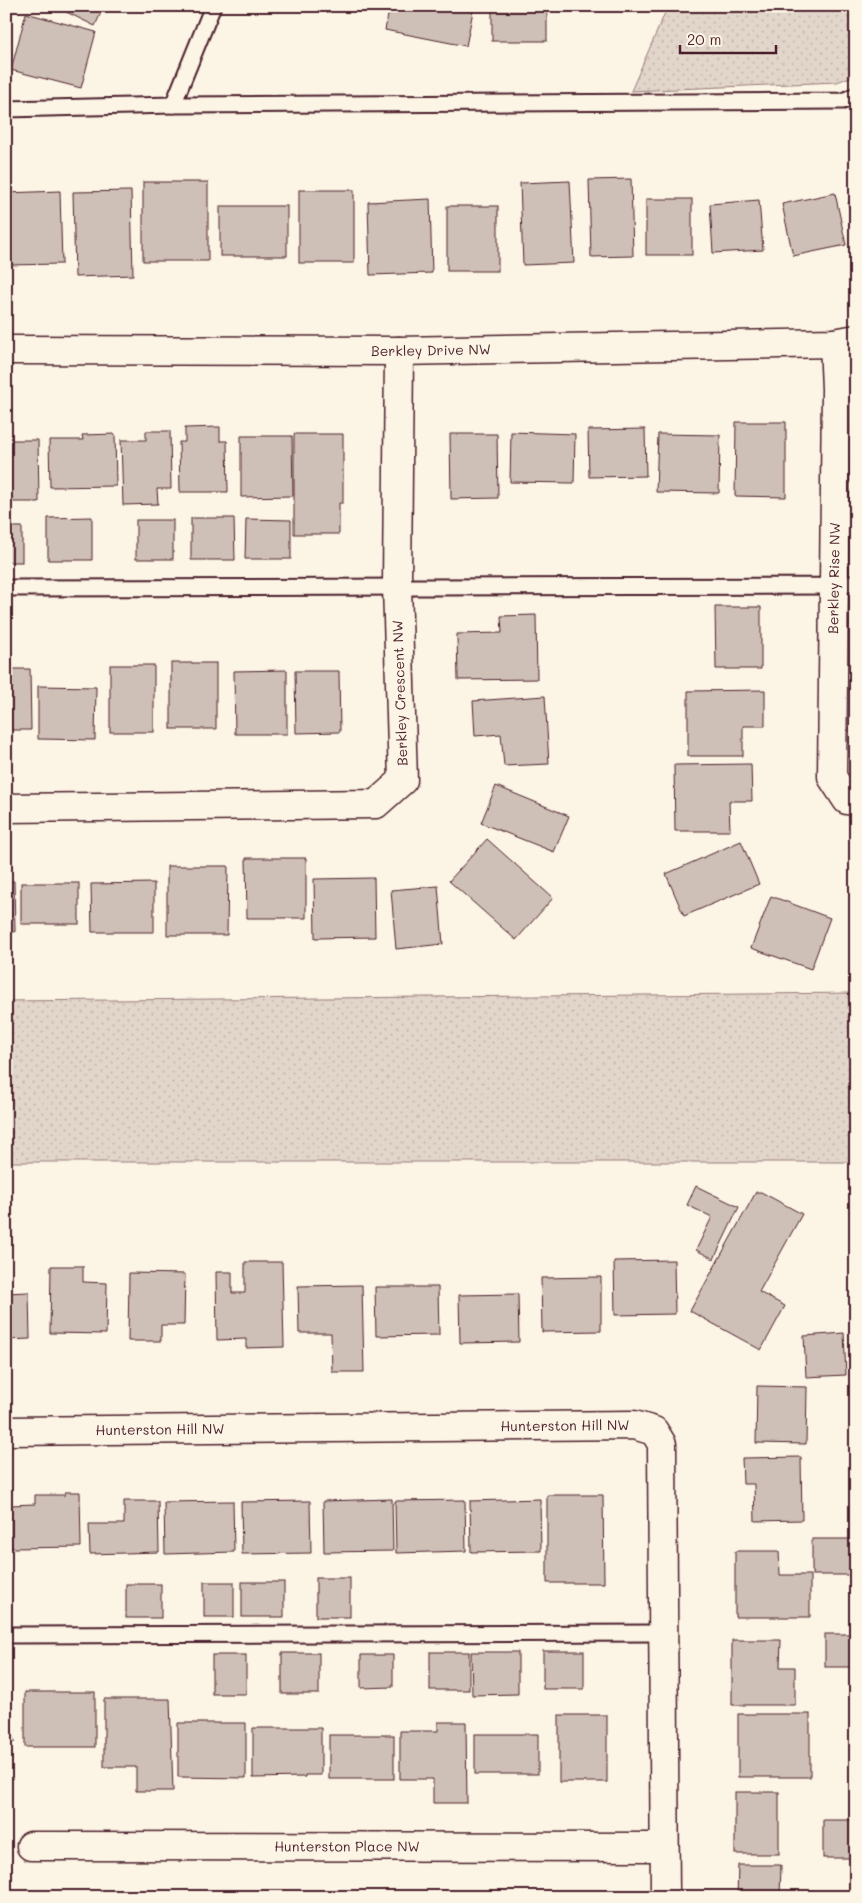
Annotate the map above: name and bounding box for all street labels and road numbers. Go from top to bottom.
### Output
street label: Berkley Drive NW [371,339,491,360]
street label: Berkley Rise NW [823,522,844,634]
street label: Berkley Crescent NW [387,620,412,766]
street label: Hunterston Hill NW [500,1415,630,1435]
street label: Hunterston Hill NW [95,1419,225,1439]
street label: Hunterston Place NW [274,1836,420,1856]

